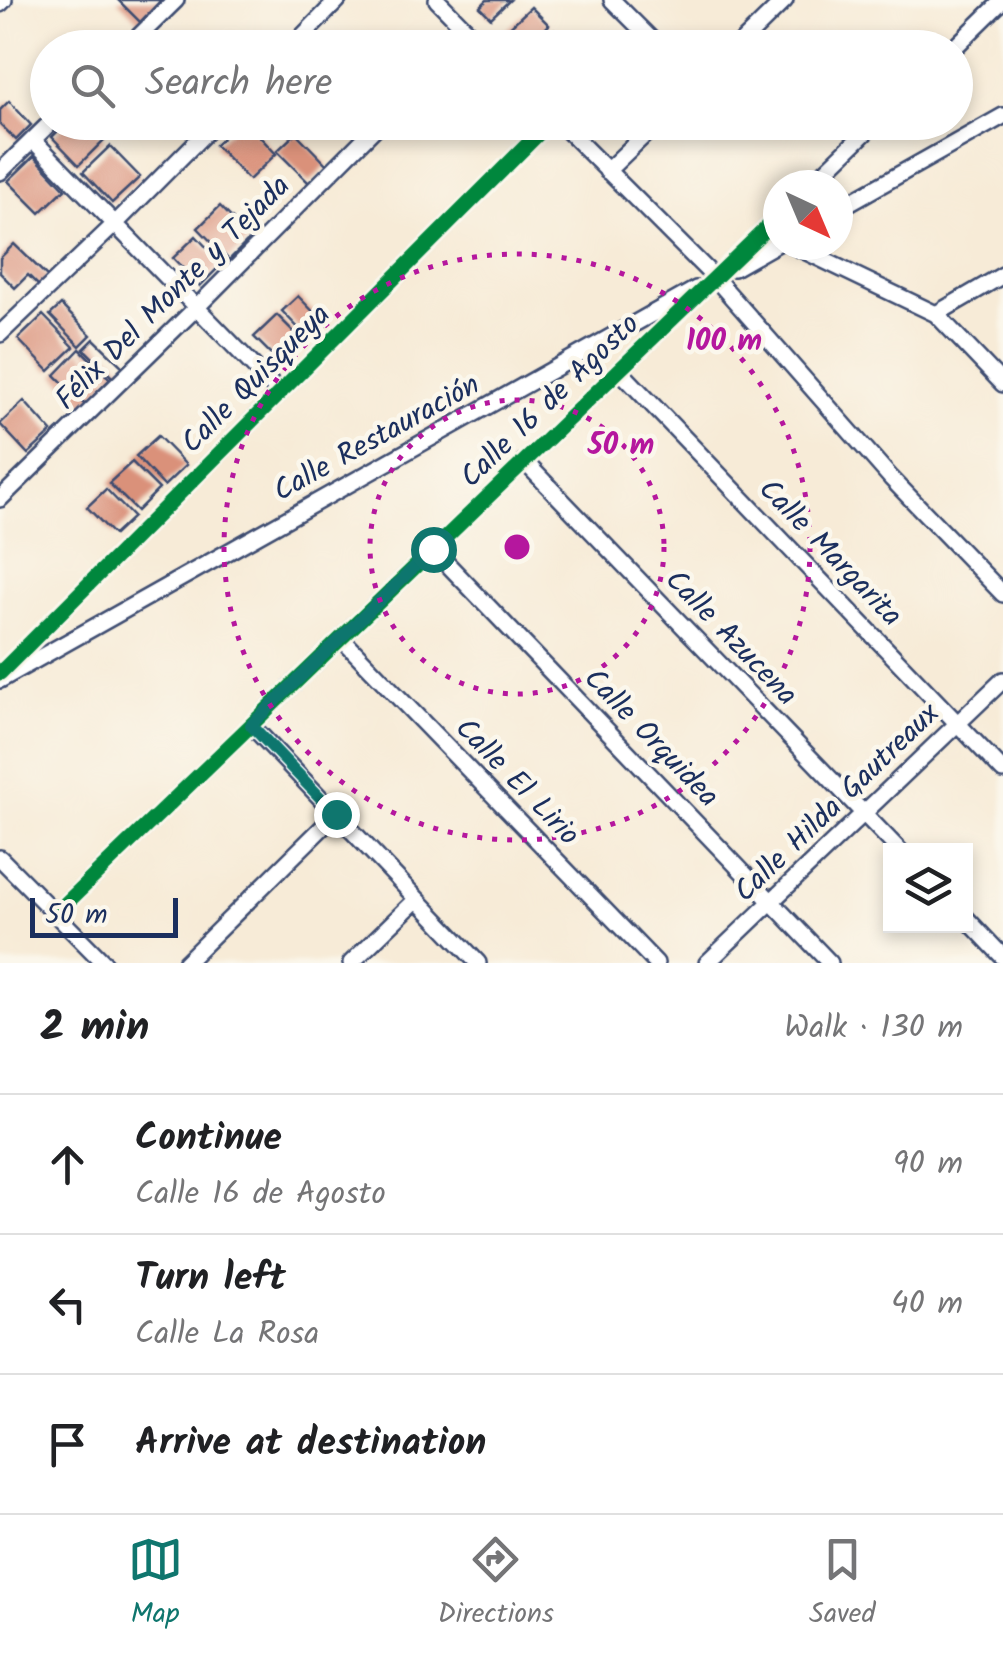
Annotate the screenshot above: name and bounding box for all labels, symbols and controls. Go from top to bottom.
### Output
search box [30,30,973,140]
text: Search here [145,55,332,115]
icon: search [65,58,120,113]
street label: Félix Del Monte y Tejada [44,164,303,423]
north arrow [763,170,853,260]
street label: Calle Quisqueya [170,293,343,466]
street label: Calle 16 de Agosto [449,303,652,500]
text: 100 m [686,318,762,366]
street label: Calle Restauración [265,362,489,516]
text: 50 m [587,422,654,470]
street label: Calle Margarita [746,468,913,639]
route start [411,527,457,573]
centre of rings [499,529,535,565]
street label: Calle Azucena [652,559,809,718]
street label: Calle Orquidea [571,657,730,819]
street label: Calle Hilda Gautreaux [723,691,952,915]
street label: Calle El Lirio [443,707,591,858]
route end [314,792,360,838]
map controls [883,843,973,933]
button: layers [883,843,973,933]
scale bar [30,893,178,938]
text: 50 m [45,893,108,938]
text: 2 min [40,995,149,1062]
text: Walk · 130 m [784,1003,963,1054]
text: Continue [135,1109,282,1169]
icon: ahead [40,1137,95,1192]
text: 90 m [893,1139,963,1190]
text: Calle 16 de Agosto [135,1169,386,1220]
text: Turn left [135,1249,286,1309]
icon: left [40,1277,95,1332]
text: 40 m [891,1279,963,1330]
text: Calle La Rosa [135,1309,319,1360]
text: Arrive at destination [135,1414,486,1474]
icon: arrive [40,1417,95,1472]
tab: Map [128,1532,183,1637]
tab: Directions [438,1532,554,1637]
tab: Saved [809,1532,875,1637]

